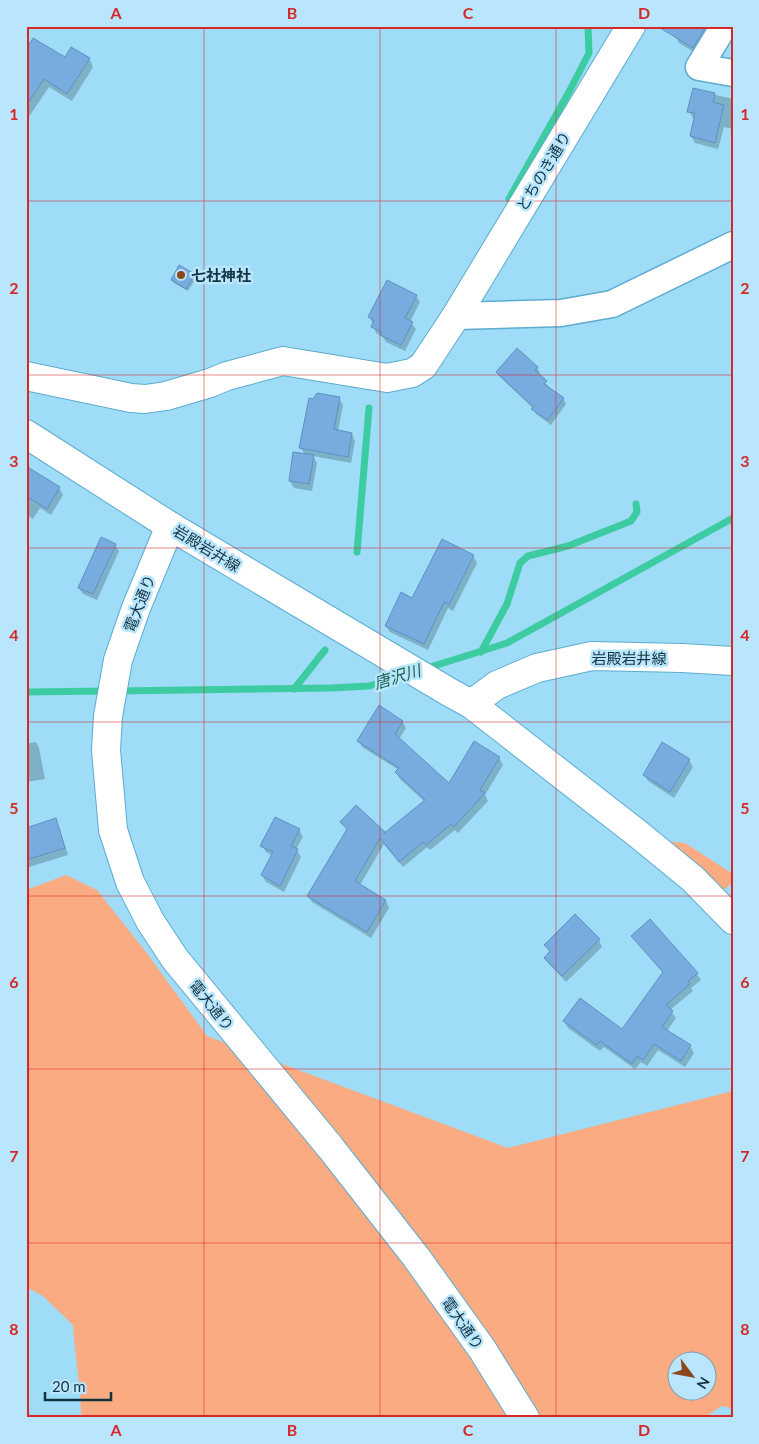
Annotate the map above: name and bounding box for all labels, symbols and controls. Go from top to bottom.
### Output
text: A [109,3,122,22]
text: B [287,3,297,22]
text: C [463,3,474,22]
text: D [638,3,650,22]
text: 1 [9,104,19,123]
text: 1 [740,104,750,123]
street label: とちのき通り [512,128,574,214]
place label: 七社神社 [191,266,251,284]
marker: 七社神社 [175,269,187,281]
text: 2 [9,278,19,297]
text: 2 [740,278,750,297]
text: 3 [9,451,19,470]
text: 3 [740,451,750,470]
street label: 岩殿岩井線 [170,521,244,575]
street label: 電大通り [120,572,158,634]
text: 4 [9,625,19,644]
text: 4 [740,625,750,644]
street label: 岩殿岩井線 [591,649,667,667]
water label: 唐沢川 [371,659,425,692]
text: 5 [9,798,19,817]
text: 5 [740,798,750,817]
text: 6 [9,972,19,991]
text: 6 [740,972,750,991]
street label: 電大通り [186,976,238,1034]
text: 7 [9,1146,19,1165]
text: 7 [740,1146,750,1165]
street label: 電大通り [438,1293,488,1353]
text: 8 [9,1319,19,1338]
text: 8 [740,1319,750,1338]
north arrow [666,1352,716,1402]
scale bar [45,1369,111,1401]
text: N [693,1374,714,1392]
text: 20 m [52,1377,86,1395]
text: A [109,1420,122,1439]
text: B [287,1420,297,1439]
text: C [463,1420,474,1439]
text: D [638,1420,650,1439]

